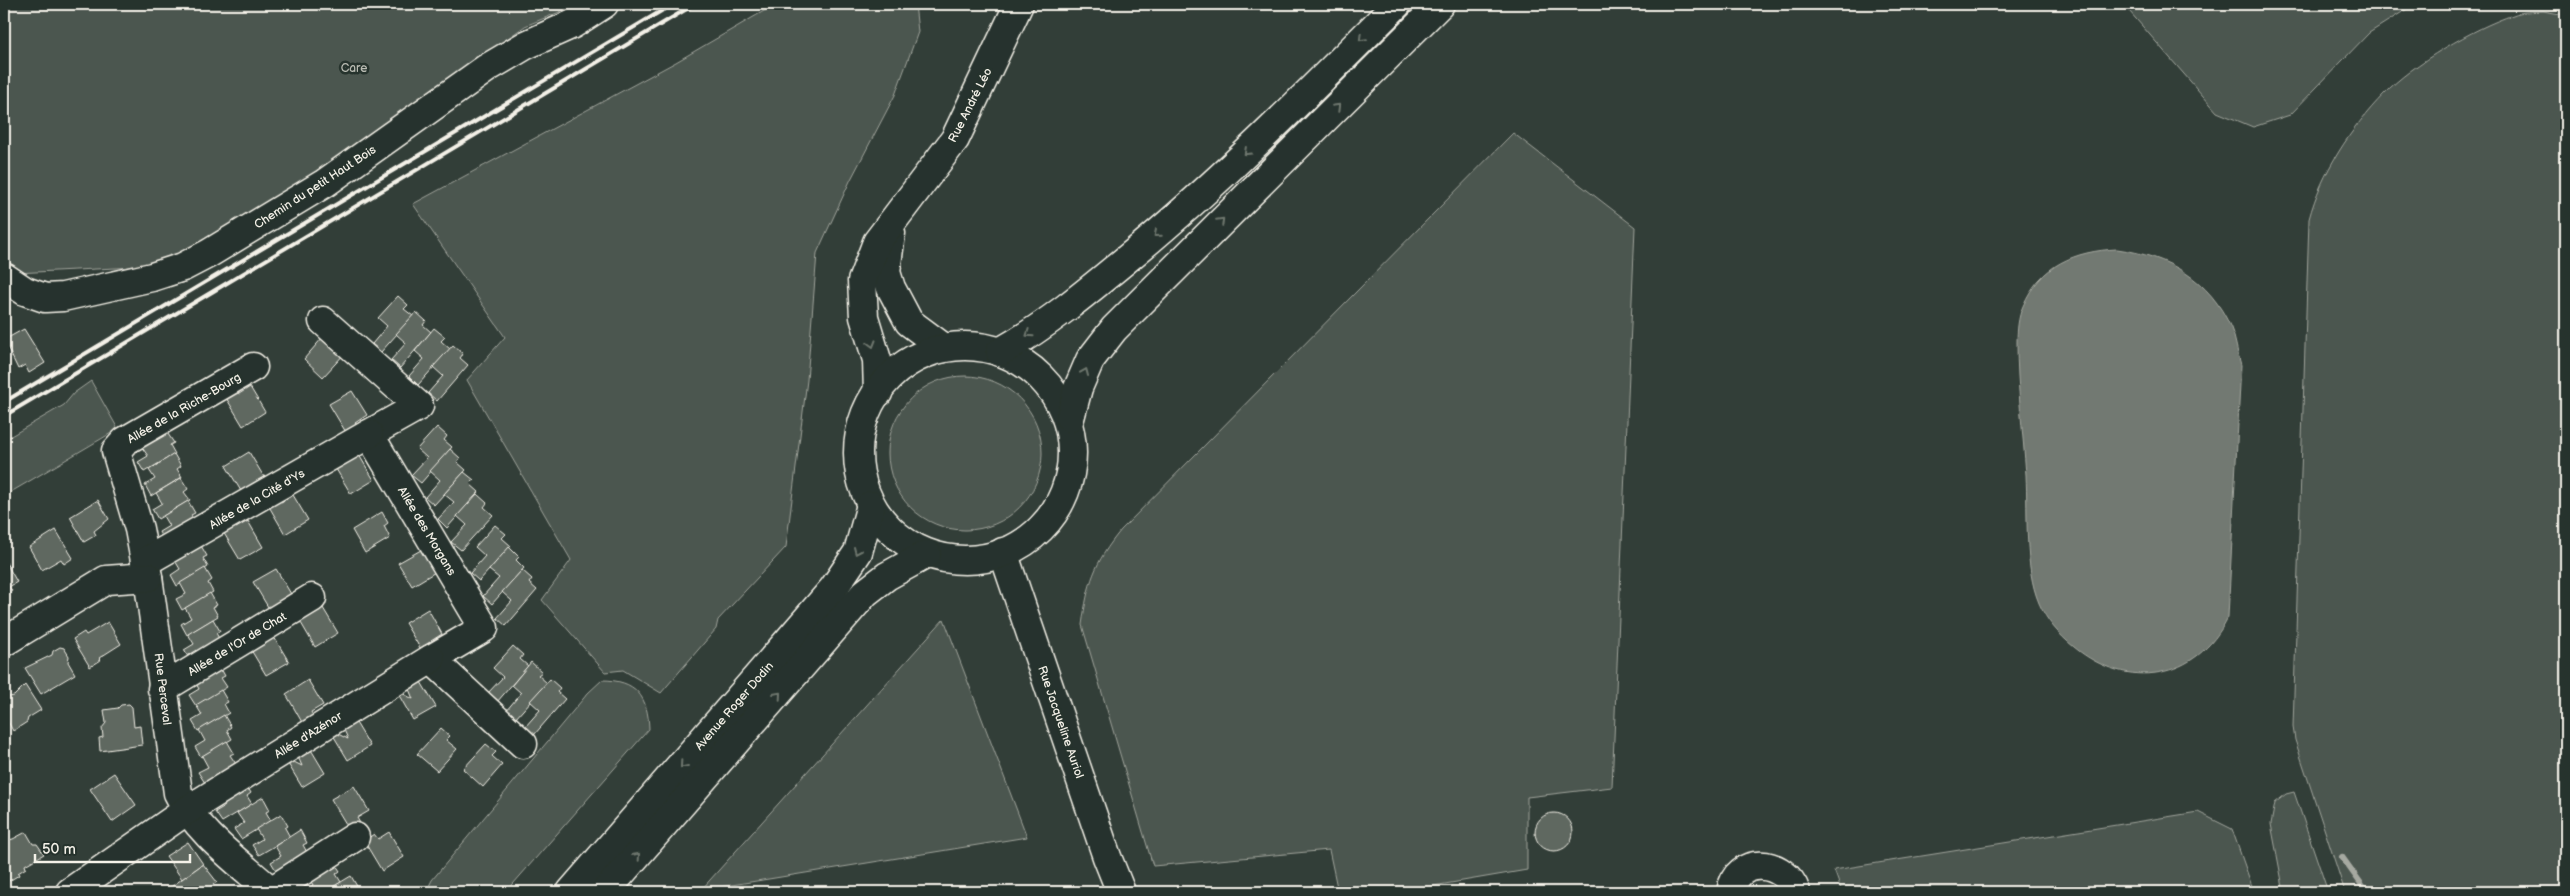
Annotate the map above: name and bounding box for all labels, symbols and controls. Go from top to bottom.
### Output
one-way arrow [1359,32,1368,41]
park label: Care [341,61,367,76]
street label: Rue André Léo [945,65,996,145]
one-way arrow [1331,104,1340,113]
street label: Chemin du petit Haut Bois [252,142,379,232]
one-way arrow [1243,146,1252,155]
one-way arrow [1216,218,1225,227]
one-way arrow [1154,228,1163,237]
one-way arrow [1025,328,1035,337]
one-way arrow [866,340,876,348]
one-way arrow [1079,368,1090,377]
street label: Allée de la Riche-Bourg [125,370,244,447]
street label: Allée de la Cité d'Ys [207,466,308,533]
street label: Allée des Morgans [394,484,459,578]
one-way arrow [853,546,864,555]
street label: Allée de l'Or de Chat [185,609,290,680]
street label: Rue Perceval [151,652,174,726]
street label: Avenue Roger Dodin [692,659,777,754]
street label: Rue Jacqueline Auriol [1034,664,1087,780]
one-way arrow [773,691,782,700]
street label: Allée d'Azénor [272,708,345,762]
one-way arrow [680,759,689,768]
scale bar [35,831,190,863]
text: 50 m [42,840,76,859]
one-way arrow [631,852,640,861]

